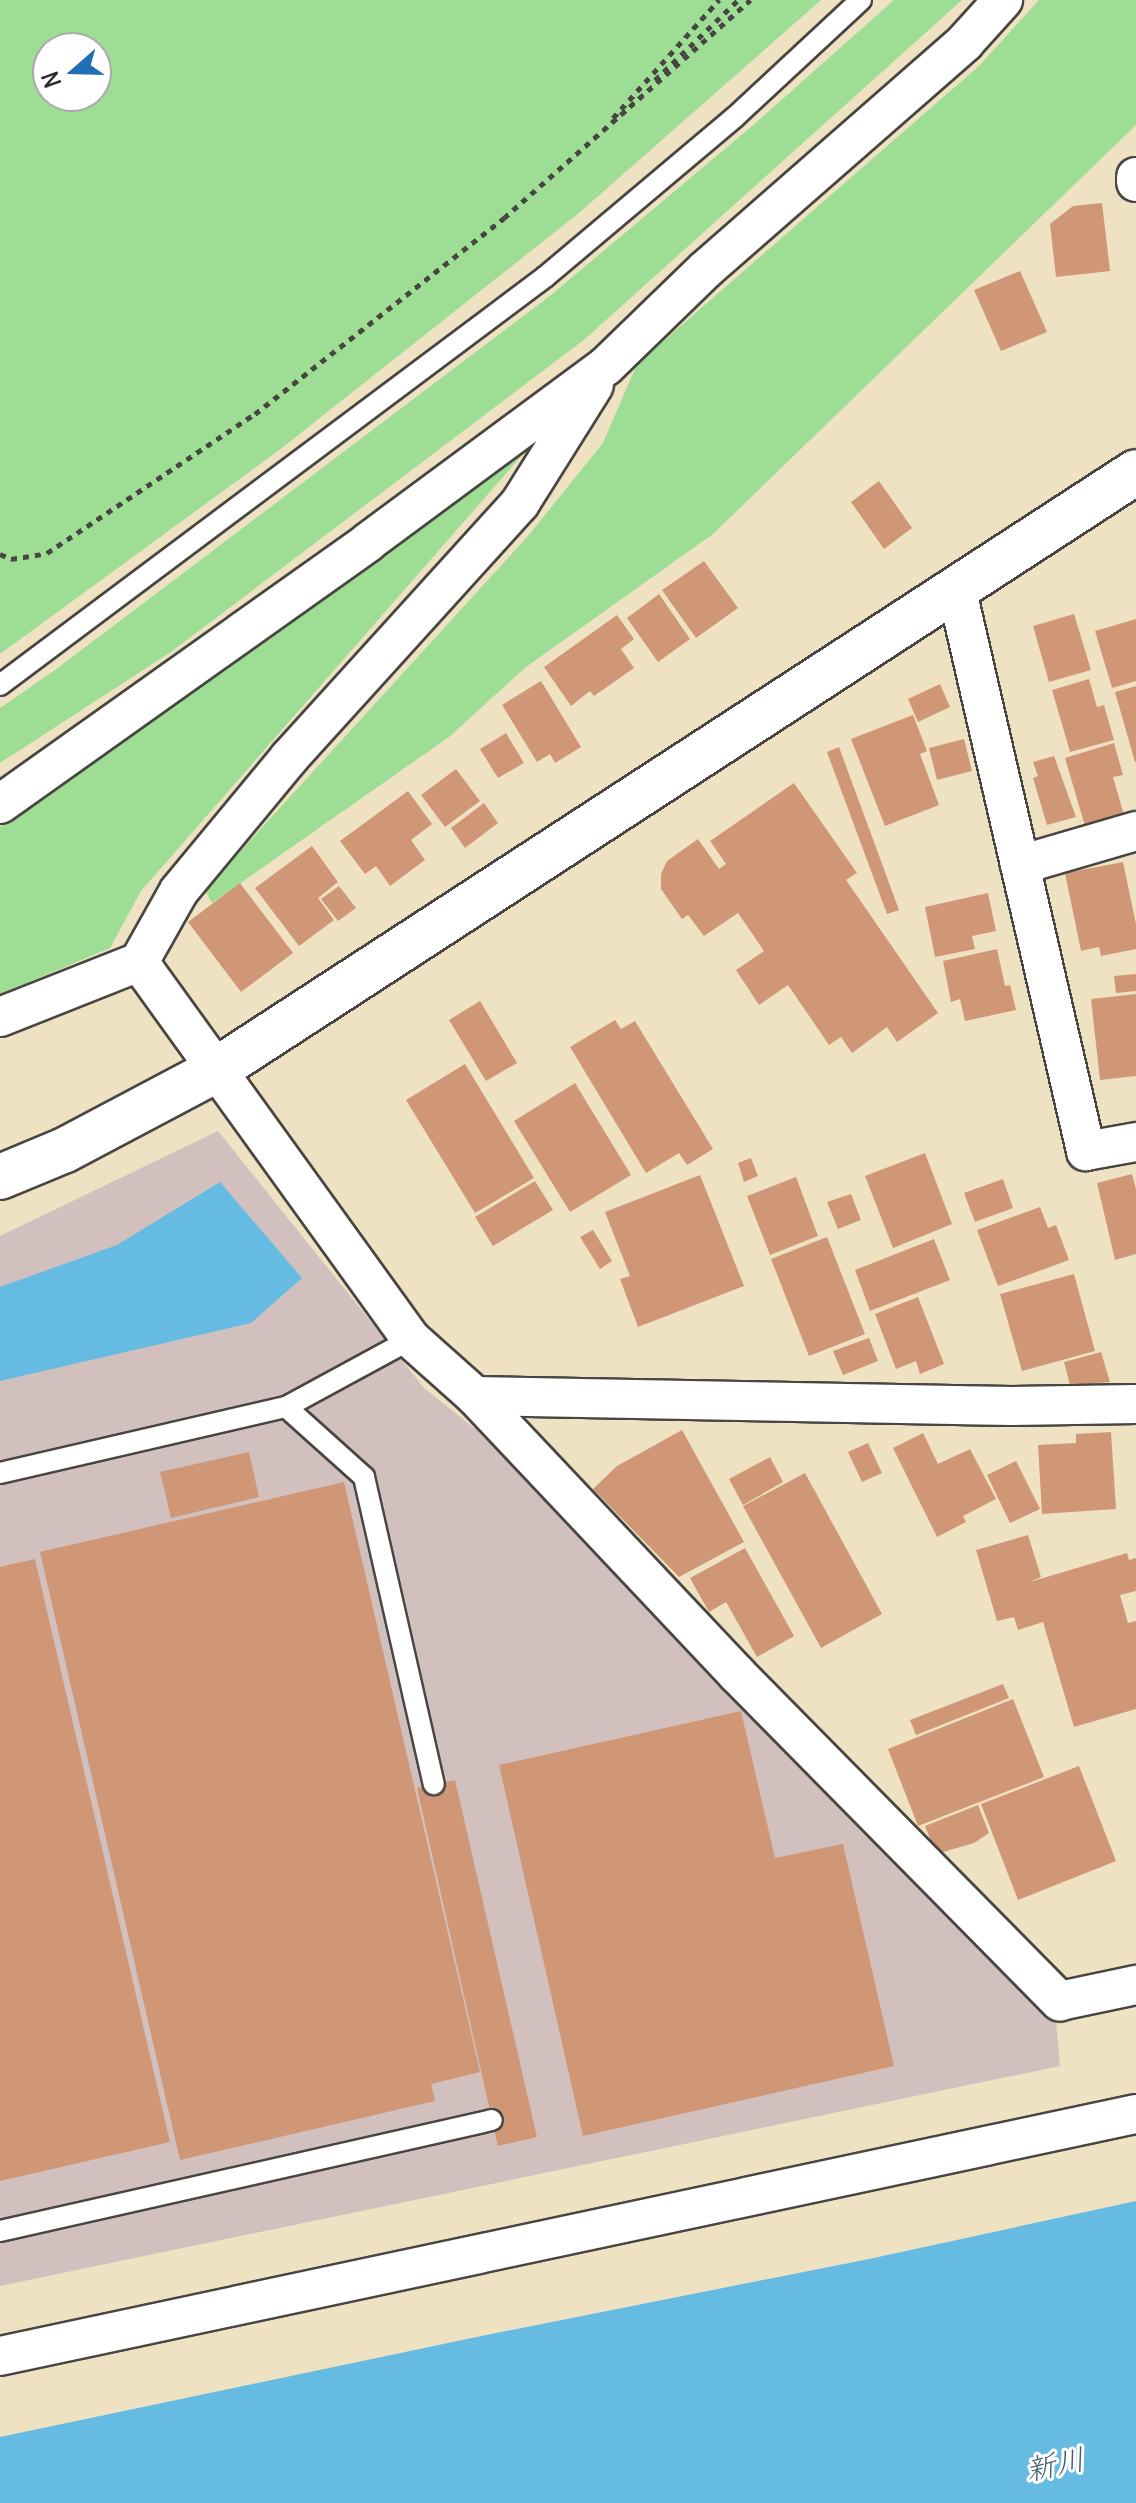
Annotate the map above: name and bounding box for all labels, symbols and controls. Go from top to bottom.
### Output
north arrow [32,32,112,112]
text: N [36,68,67,91]
water label: 新川 [1022,2440,1088,2488]

